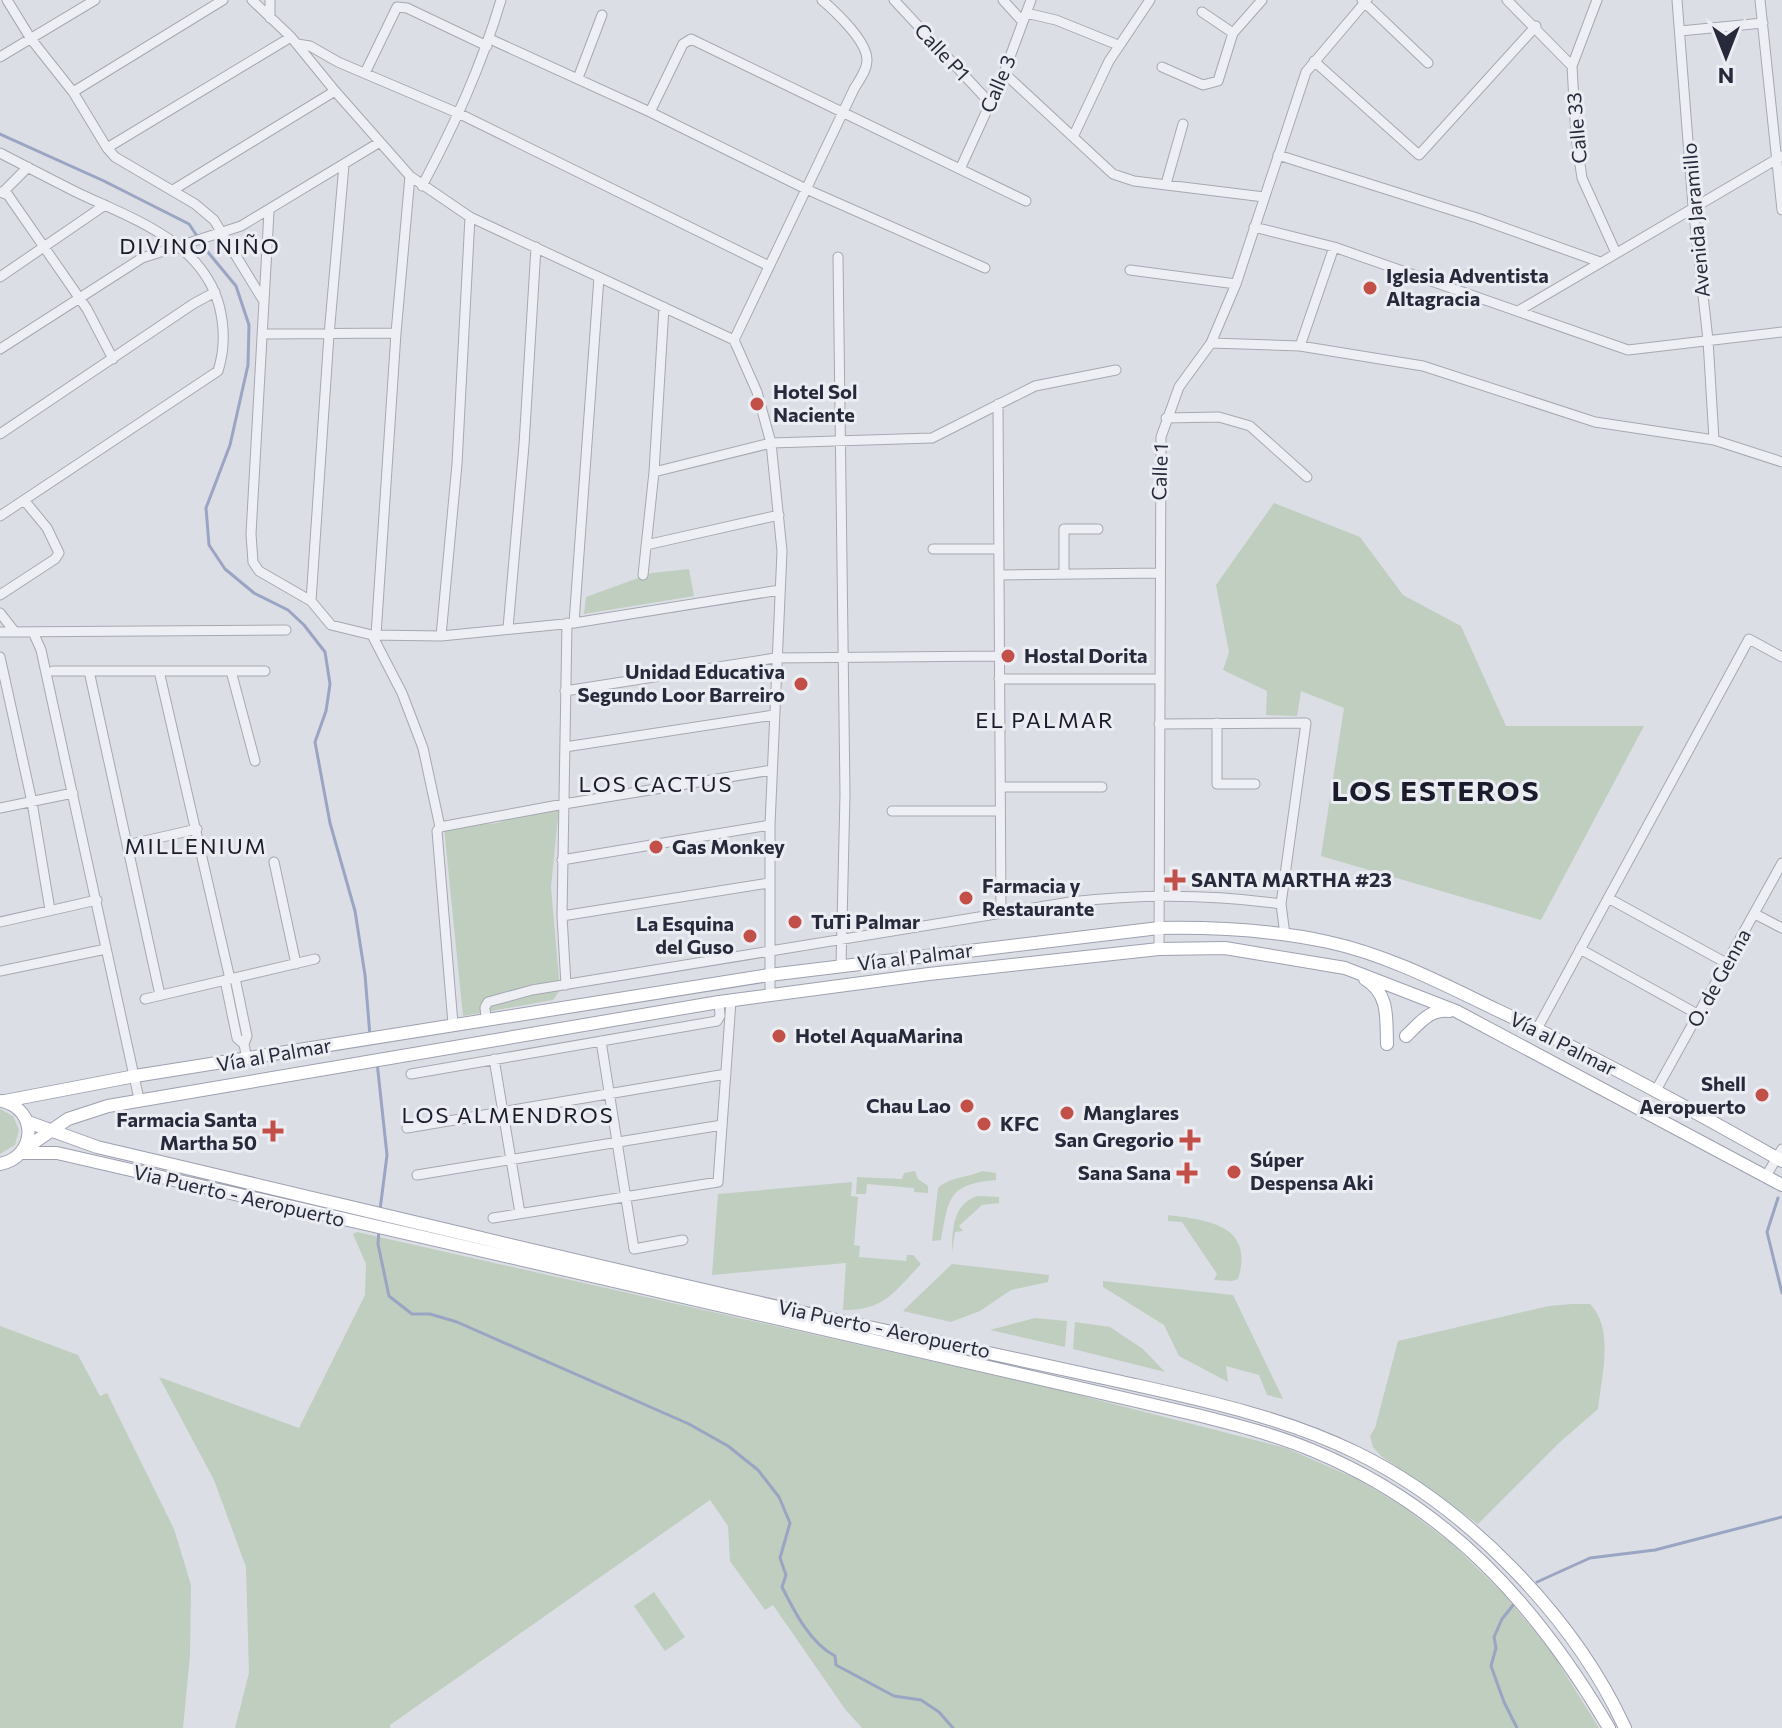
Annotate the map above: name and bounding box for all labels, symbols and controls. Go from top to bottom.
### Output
north arrow [1686,16,1766,96]
street label: Calle P1 [910,18,975,85]
street label: Calle 3 [974,51,1020,116]
text: N [1718,63,1734,90]
street label: Calle 33 [1561,91,1591,165]
street label: Avenida Jaramillo [1676,142,1714,298]
district label: DIVINO NIÑO [119,232,281,259]
place label: Iglesia Adventista Altagracia [1386,263,1549,310]
marker: Iglesia Adventista Altagracia [1361,279,1379,297]
place label: Hotel Sol Naciente [773,379,857,426]
marker: Hotel Sol Naciente [748,395,766,413]
street label: Calle 1 [1146,443,1172,501]
place label: Hostal Dorita [1024,643,1148,667]
marker: Hostal Dorita [999,647,1017,665]
place label: Unidad Educativa Segundo Loor Barreiro [577,659,785,706]
marker: Unidad Educativa Segundo Loor Barreiro [792,675,810,693]
district label: EL PALMAR [975,706,1115,733]
district label: LOS CACTUS [578,770,734,797]
district label: LOS ESTEROS [1332,773,1540,807]
district label: MILLENIUM [124,832,268,859]
place label: Gas Monkey [672,834,785,858]
marker: Gas Monkey [647,838,665,856]
place label: SANTA MARTHA #23 [1191,867,1392,891]
marker: SANTA MARTHA #23 [1166,871,1184,889]
place label: Farmacia y Restaurante [982,873,1094,920]
marker: Farmacia y Restaurante [957,889,975,907]
place label: TuTi Palmar [811,909,920,933]
place label: La Esquina del Guso [636,911,734,958]
marker: TuTi Palmar [786,913,804,931]
street label: O. de Genna [1681,924,1755,1031]
marker: La Esquina del Guso [741,927,759,945]
street label: Vía al Palmar [856,937,974,975]
street label: Vía al Palmar [1506,1006,1621,1080]
place label: Hotel AquaMarina [795,1023,963,1047]
marker: Hotel AquaMarina [770,1027,788,1045]
street label: Vía al Palmar [214,1032,333,1076]
place label: Shell Aeropuerto [1639,1071,1746,1118]
marker: Shell Aeropuerto [1753,1086,1771,1104]
place label: Chau Lao [866,1093,951,1117]
marker: Chau Lao [958,1097,976,1115]
place label: Manglares [1083,1100,1179,1124]
district label: LOS ALMENDROS [401,1101,615,1128]
marker: Manglares [1058,1104,1076,1122]
place label: Farmacia Santa Martha 50 [116,1107,257,1154]
place label: KFC [1000,1111,1039,1135]
marker: KFC [975,1115,993,1133]
marker: Farmacia Santa Martha 50 [264,1122,282,1140]
place label: San Gregorio [1054,1127,1174,1151]
marker: San Gregorio [1181,1131,1199,1149]
place label: Súper Despensa Aki [1250,1147,1374,1194]
street label: Via Puerto - Aeropuerto [131,1159,347,1231]
place label: Sana Sana [1078,1160,1171,1184]
marker: Súper Despensa Aki [1225,1163,1243,1181]
marker: Sana Sana [1178,1164,1196,1182]
street label: Via Puerto - Aeropuerto [776,1294,993,1362]

